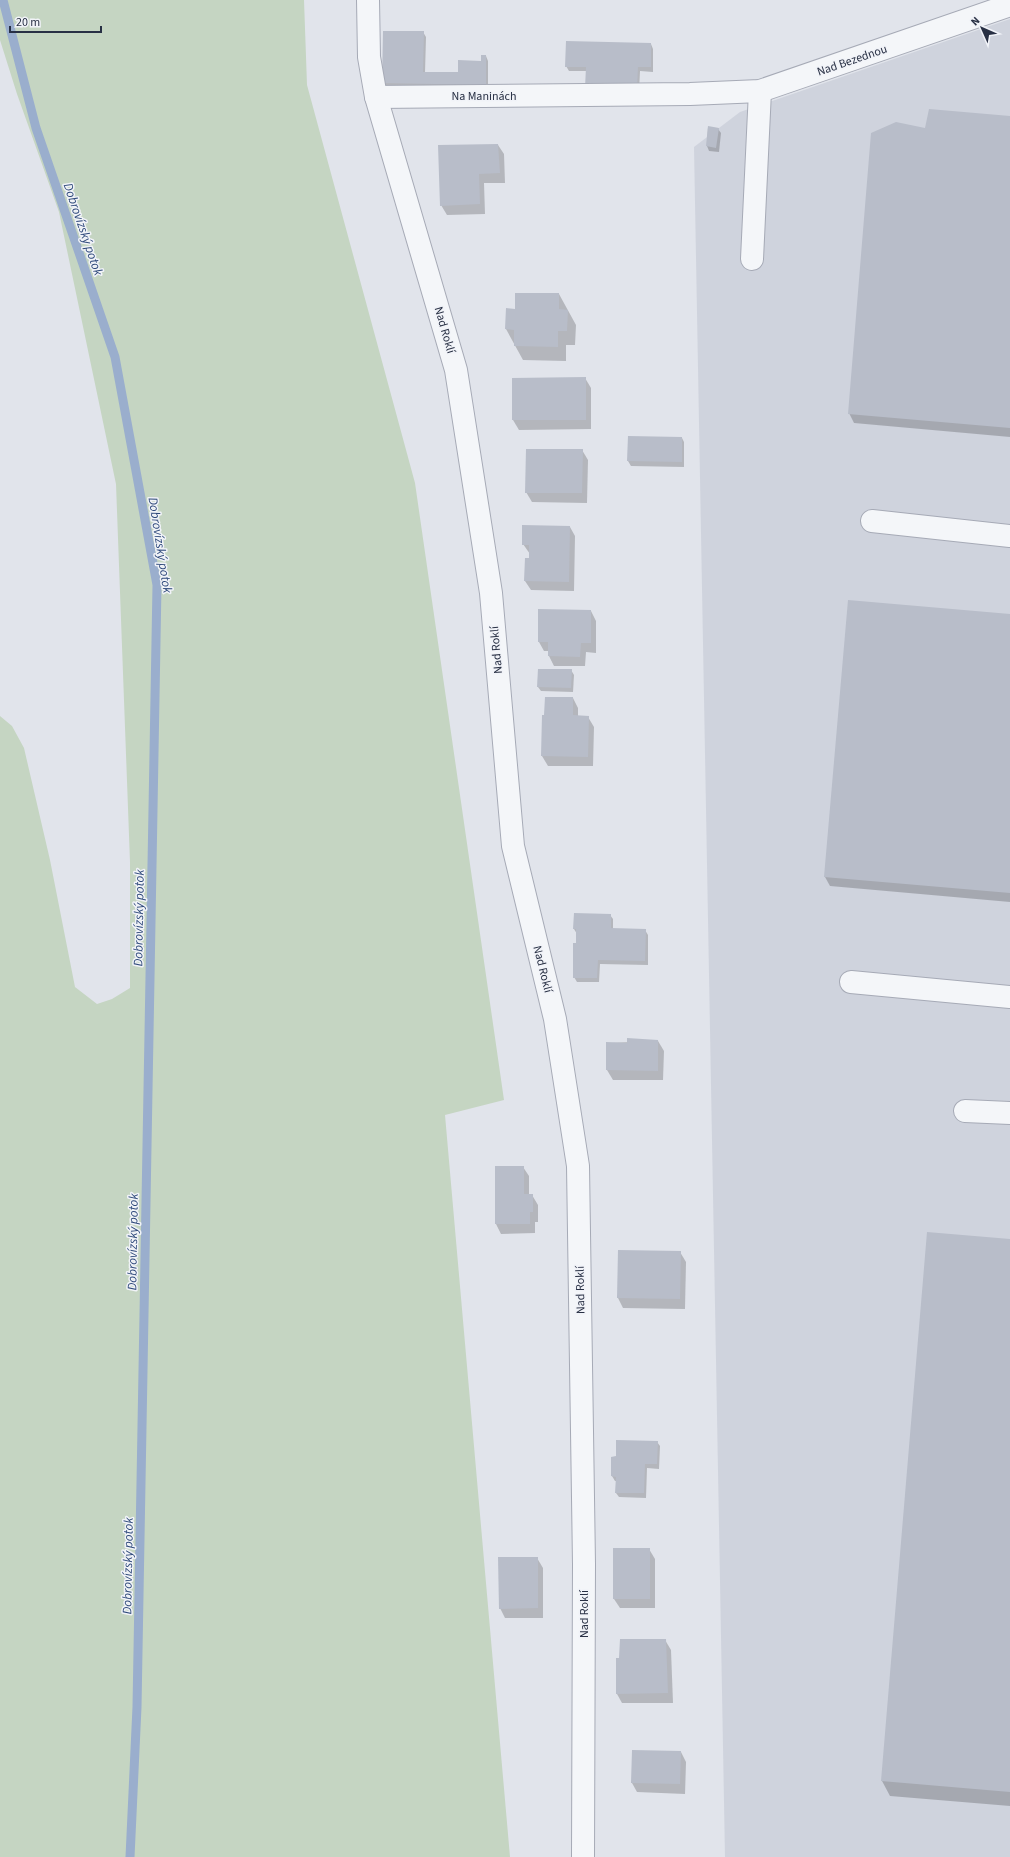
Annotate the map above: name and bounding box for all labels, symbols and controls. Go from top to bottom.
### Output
scale bar [10,8,101,34]
north arrow [962,8,1002,48]
text: N [967,13,983,29]
text: 20 m [16,14,40,31]
street label: Nad Bezednou [815,41,889,80]
street label: Na Maninách [451,88,517,105]
water label: Dobrovízský potok [59,181,108,279]
street label: Nad Roklí [430,305,460,357]
water label: Dobrovízský potok [144,496,177,595]
street label: Nad Roklí [486,624,507,675]
water label: Dobrovízský potok [129,869,149,967]
street label: Nad Roklí [528,944,557,995]
water label: Dobrovízský potok [123,1193,143,1291]
street label: Nad Roklí [572,1265,589,1314]
water label: Dobrovízský potok [118,1517,138,1615]
street label: Nad Roklí [576,1589,593,1638]

